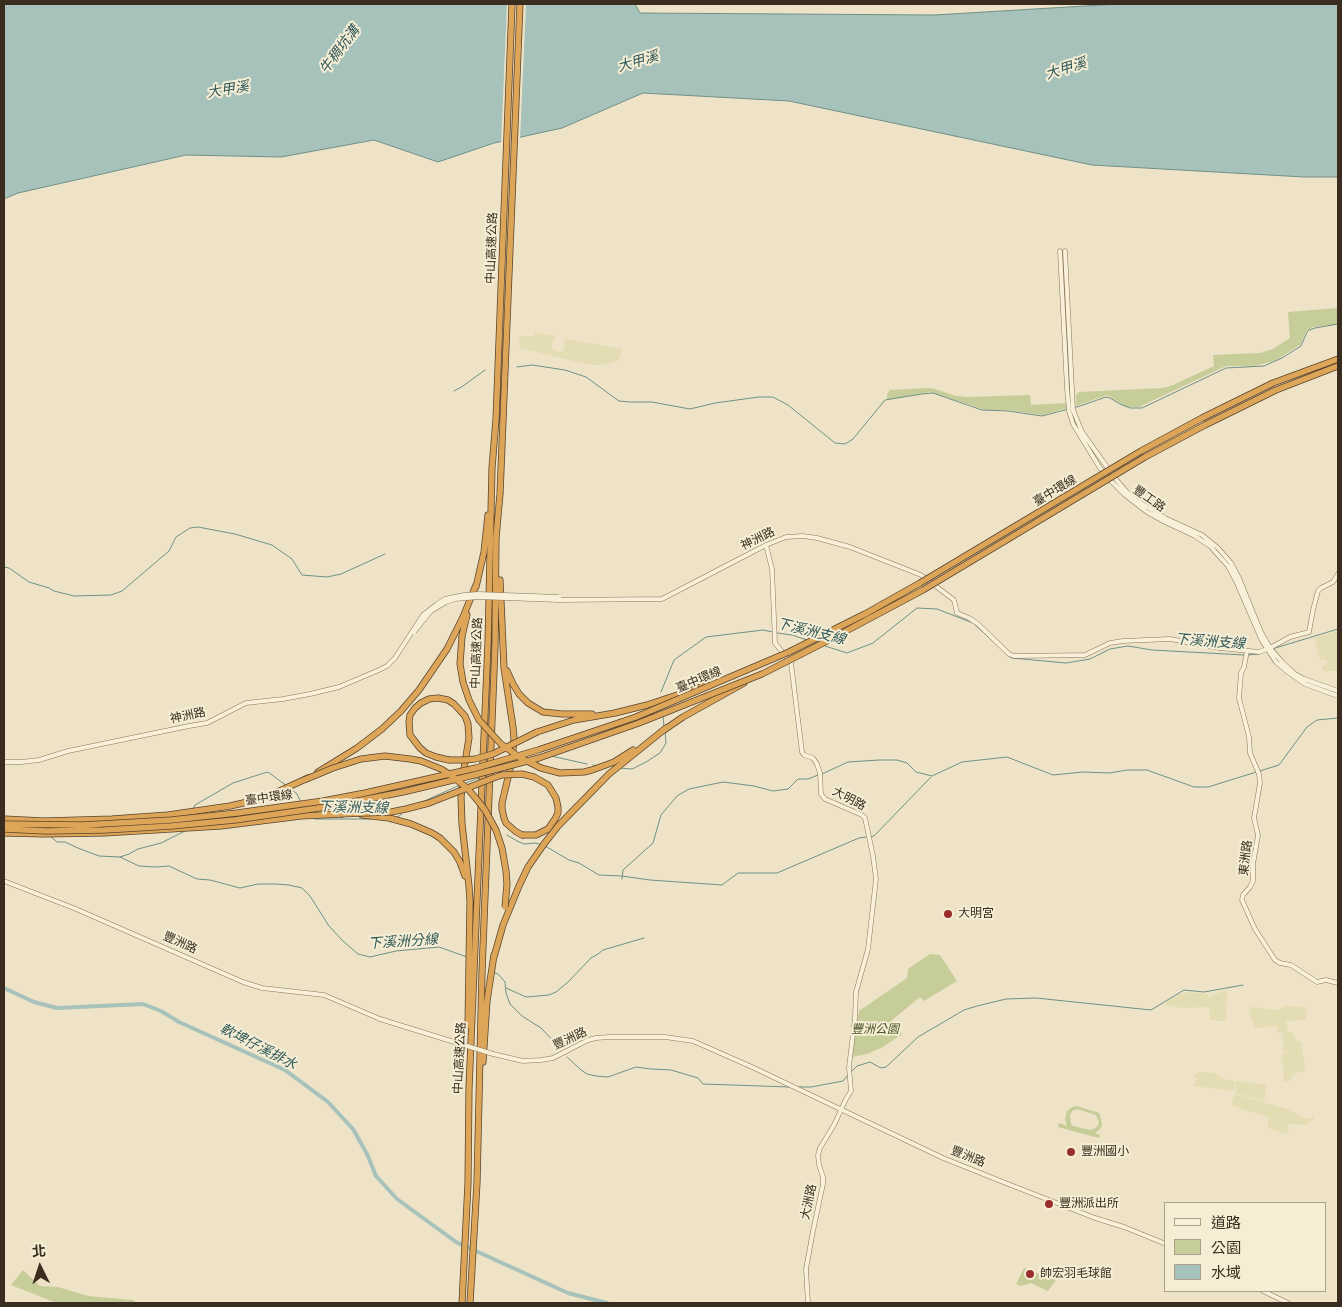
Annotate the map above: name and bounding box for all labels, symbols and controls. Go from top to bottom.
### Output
water label: 牛稠坑溝 [316,23,364,77]
water label: 大甲溪 [615,48,661,76]
water label: 大甲溪 [1043,55,1089,83]
water label: 大甲溪 [206,78,250,102]
street label: 中山高速公路 [484,212,500,284]
street label: 臺中環線 [1031,472,1079,510]
street label: 豐工路 [1130,483,1168,515]
street label: 神洲路 [739,525,777,553]
water label: 下溪洲支線 [775,615,847,649]
street label: 中山高速公路 [469,617,485,689]
water label: 下溪洲支線 [1174,631,1246,653]
street label: 臺中環線 [674,664,724,696]
street label: 神洲路 [169,705,207,727]
street label: 大明路 [830,784,868,814]
street label: 臺中環線 [244,788,294,808]
water label: 下溪洲支線 [318,799,388,817]
street label: 東洲路 [1237,839,1255,877]
place label: 大明宮 [958,907,994,921]
marker: 大明宮 [942,908,954,920]
street label: 豐洲路 [161,929,199,957]
water label: 下溪洲分線 [367,931,439,953]
water label: 軟埤仔溪排水 [217,1020,299,1074]
street label: 中山高速公路 [451,1022,469,1094]
park label: 豐洲公園 [851,1023,899,1037]
street label: 豐洲路 [551,1025,589,1053]
street label: 豐洲路 [949,1144,987,1170]
place label: 豐洲國小 [1081,1145,1129,1159]
marker: 豐洲國小 [1065,1146,1077,1158]
street label: 大洲路 [798,1183,820,1221]
place label: 豐洲派出所 [1059,1197,1119,1211]
marker: 豐洲派出所 [1043,1198,1055,1210]
legend [1164,1202,1327,1292]
text: 道路 [1211,1214,1241,1232]
text: 公園 [1211,1239,1241,1257]
north arrow [15,1242,65,1292]
text: 北 [31,1243,46,1261]
text: 水域 [1211,1264,1241,1282]
place label: 帥宏羽毛球館 [1040,1267,1112,1281]
marker: 帥宏羽毛球館 [1024,1268,1036,1280]

